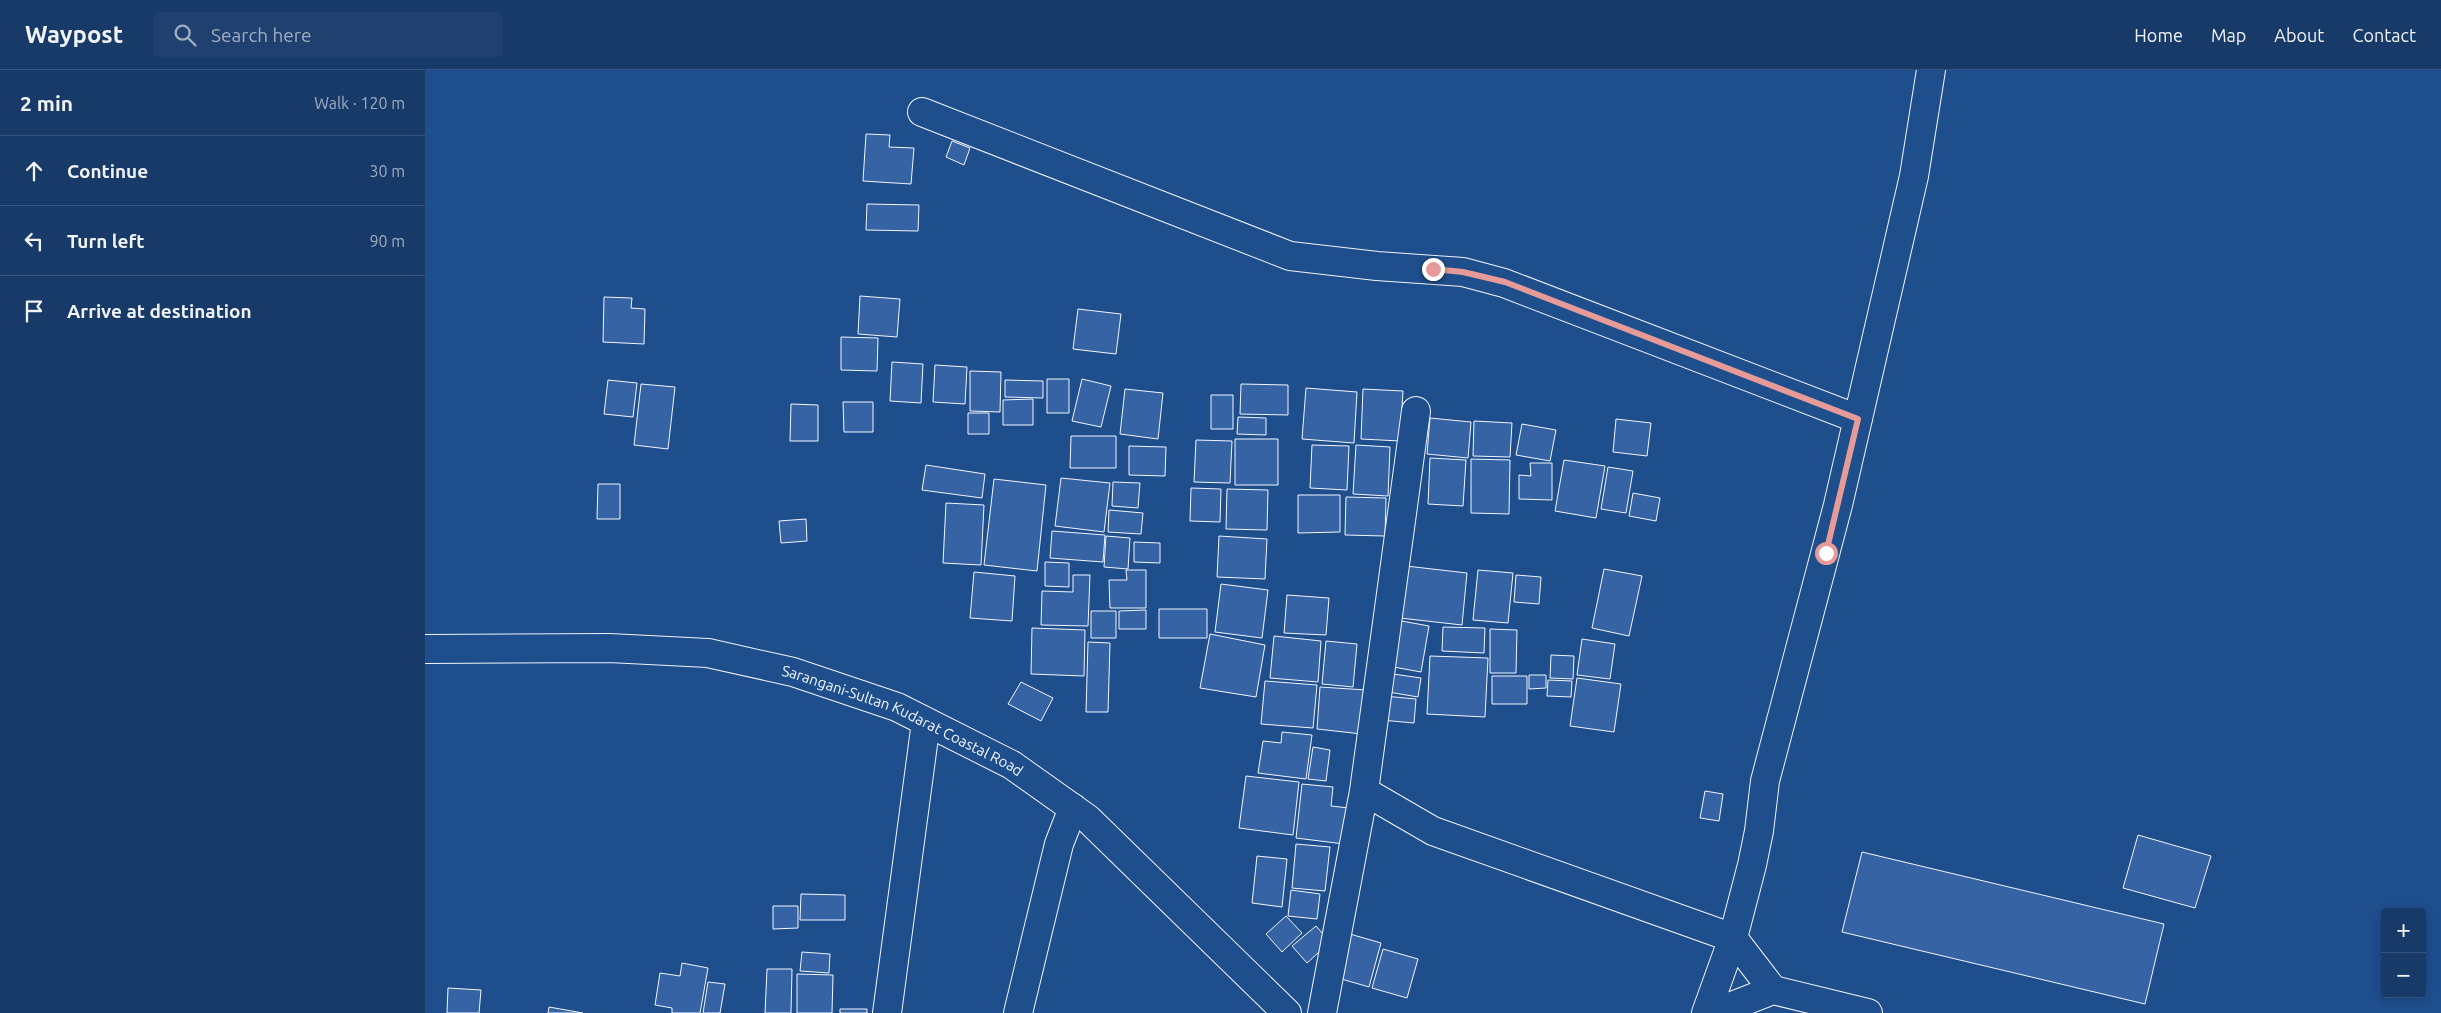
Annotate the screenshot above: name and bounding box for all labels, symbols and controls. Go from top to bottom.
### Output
search box [153,12,503,57]
text: Waypost [25,21,123,48]
icon: search [171,21,199,49]
text: Search here [211,24,311,46]
text: Home [2134,25,2183,45]
text: Map [2211,25,2246,45]
text: About [2274,25,2324,45]
text: Contact [2352,25,2416,45]
text: 2 min [20,91,73,115]
text: Walk · 120 m [314,94,405,112]
icon: ahead [20,157,48,185]
text: Continue [67,160,148,182]
text: 30 m [369,162,405,180]
icon: left [20,227,48,255]
text: Turn left [67,230,145,252]
text: 90 m [369,232,405,250]
route end [1422,258,1445,281]
icon: arrive [20,297,48,325]
text: Arrive at destination [67,300,252,322]
route start [1815,542,1838,565]
street label: Sarangani-Sultan Kudarat Coastal Road [781,661,1027,779]
map controls [2381,908,2426,998]
button: + [2381,908,2426,953]
button: − [2381,953,2426,998]

